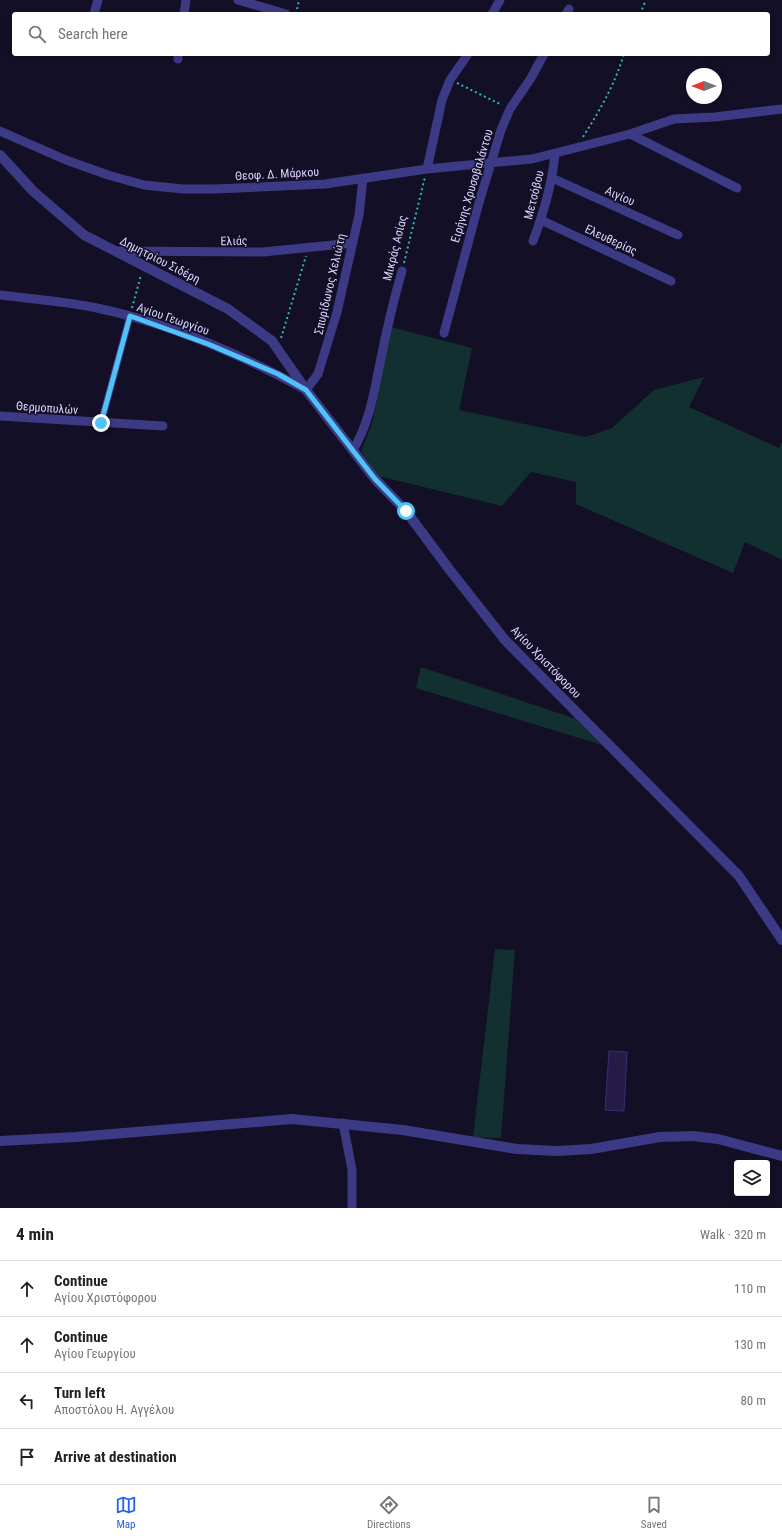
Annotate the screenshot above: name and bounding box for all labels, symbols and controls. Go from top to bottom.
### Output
search box [12,12,770,56]
icon: search [26,23,48,45]
text: Search here [58,25,128,43]
north arrow [686,68,722,104]
street label: Ειρήνης Χρυσοβαλάντου [448,127,496,244]
street label: Θεοφ. Δ. Μάρκου [235,165,320,183]
street label: Μετσόβου [521,169,547,221]
street label: Αιγίου [603,183,637,209]
street label: Μικράς Ασίας [380,213,410,282]
street label: Ελευθερίας [583,222,640,258]
street label: Σπυρίδωνος Χελιώτη [312,232,348,336]
street label: Δημητρίου Σιδέρη [118,234,202,286]
street label: Ελιάς [220,234,248,248]
street label: Αγίου Γεωργίου [135,300,211,338]
street label: Θερμοπυλών [15,399,79,417]
route end [92,414,110,432]
route start [397,502,415,520]
street label: Αγίου Χριστόφορου [508,623,584,701]
map controls [734,1160,770,1196]
button: layers [734,1160,770,1196]
text: 4 min [16,1224,54,1244]
text: Walk · 320 m [700,1227,766,1242]
text: Continue [54,1272,108,1290]
icon: ahead [16,1278,38,1300]
text: 110 m [734,1281,766,1296]
text: Αγίου Χριστόφορου [54,1290,157,1305]
text: Continue [54,1328,108,1346]
icon: ahead [16,1334,38,1356]
text: 130 m [734,1337,766,1352]
text: Αγίου Γεωργίου [54,1346,136,1361]
text: Turn left [54,1384,105,1402]
icon: left [16,1390,38,1412]
text: 80 m [740,1393,766,1408]
text: Αποστόλου Η. Αγγέλου [54,1402,174,1417]
icon: arrive [16,1446,38,1468]
text: Arrive at destination [54,1448,177,1466]
tab: Map [115,1494,137,1531]
tab: Directions [367,1494,411,1531]
tab: Saved [641,1494,667,1531]

